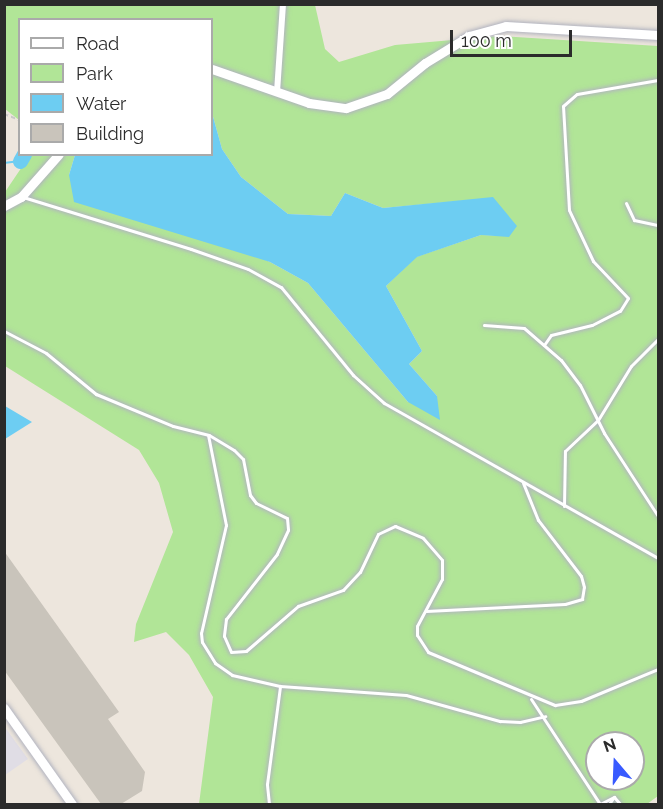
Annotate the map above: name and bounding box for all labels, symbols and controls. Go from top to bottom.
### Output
legend [18,18,213,156]
scale bar [453,18,574,56]
text: 100 m [461,30,512,51]
text: Road [76,33,119,54]
text: Park [76,63,113,84]
text: Water [76,93,126,114]
text: Building [76,123,144,144]
north arrow [585,731,645,791]
text: N [601,734,618,756]

